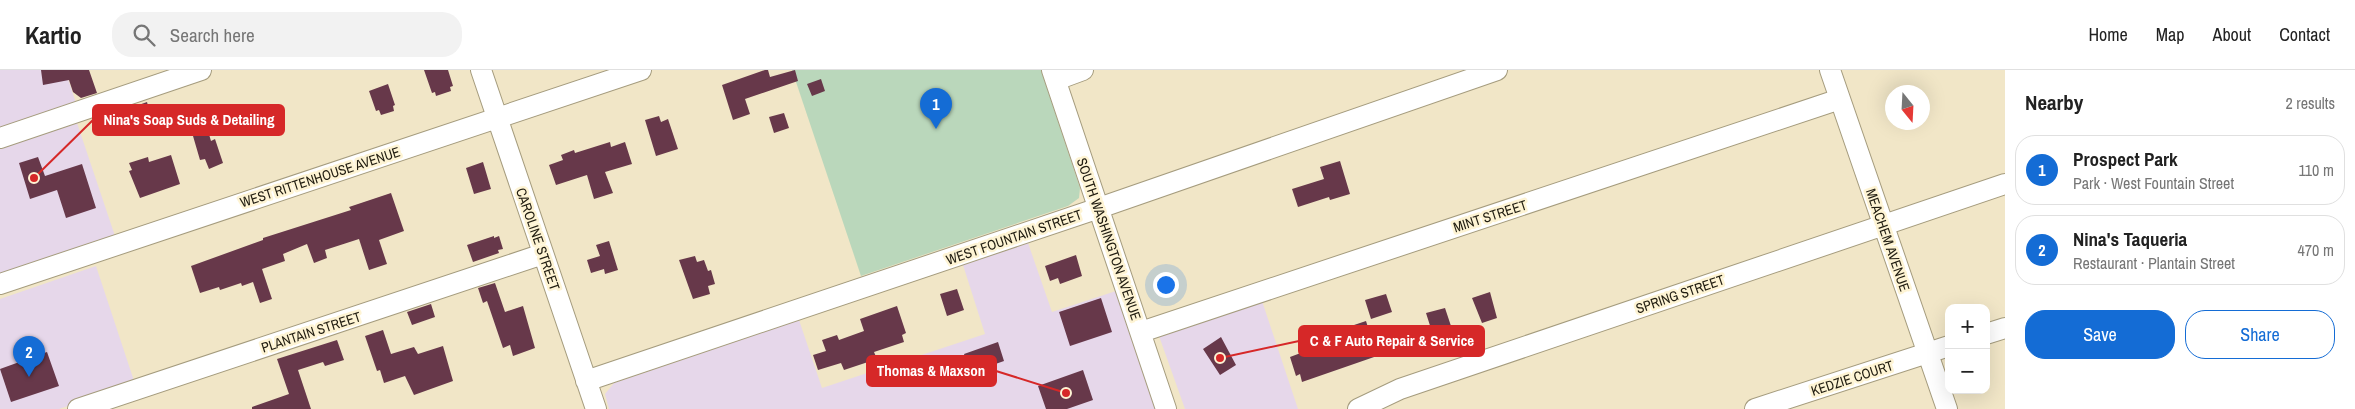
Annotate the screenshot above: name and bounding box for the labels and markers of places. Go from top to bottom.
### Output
pin: 1 [920,88,952,129]
callout: Nina's Soap Suds & Detailing [93,105,284,135]
callout: C & F Auto Repair & Service [1299,326,1484,356]
pin: 2 [13,336,45,377]
callout: Thomas & Maxson [867,356,996,386]

